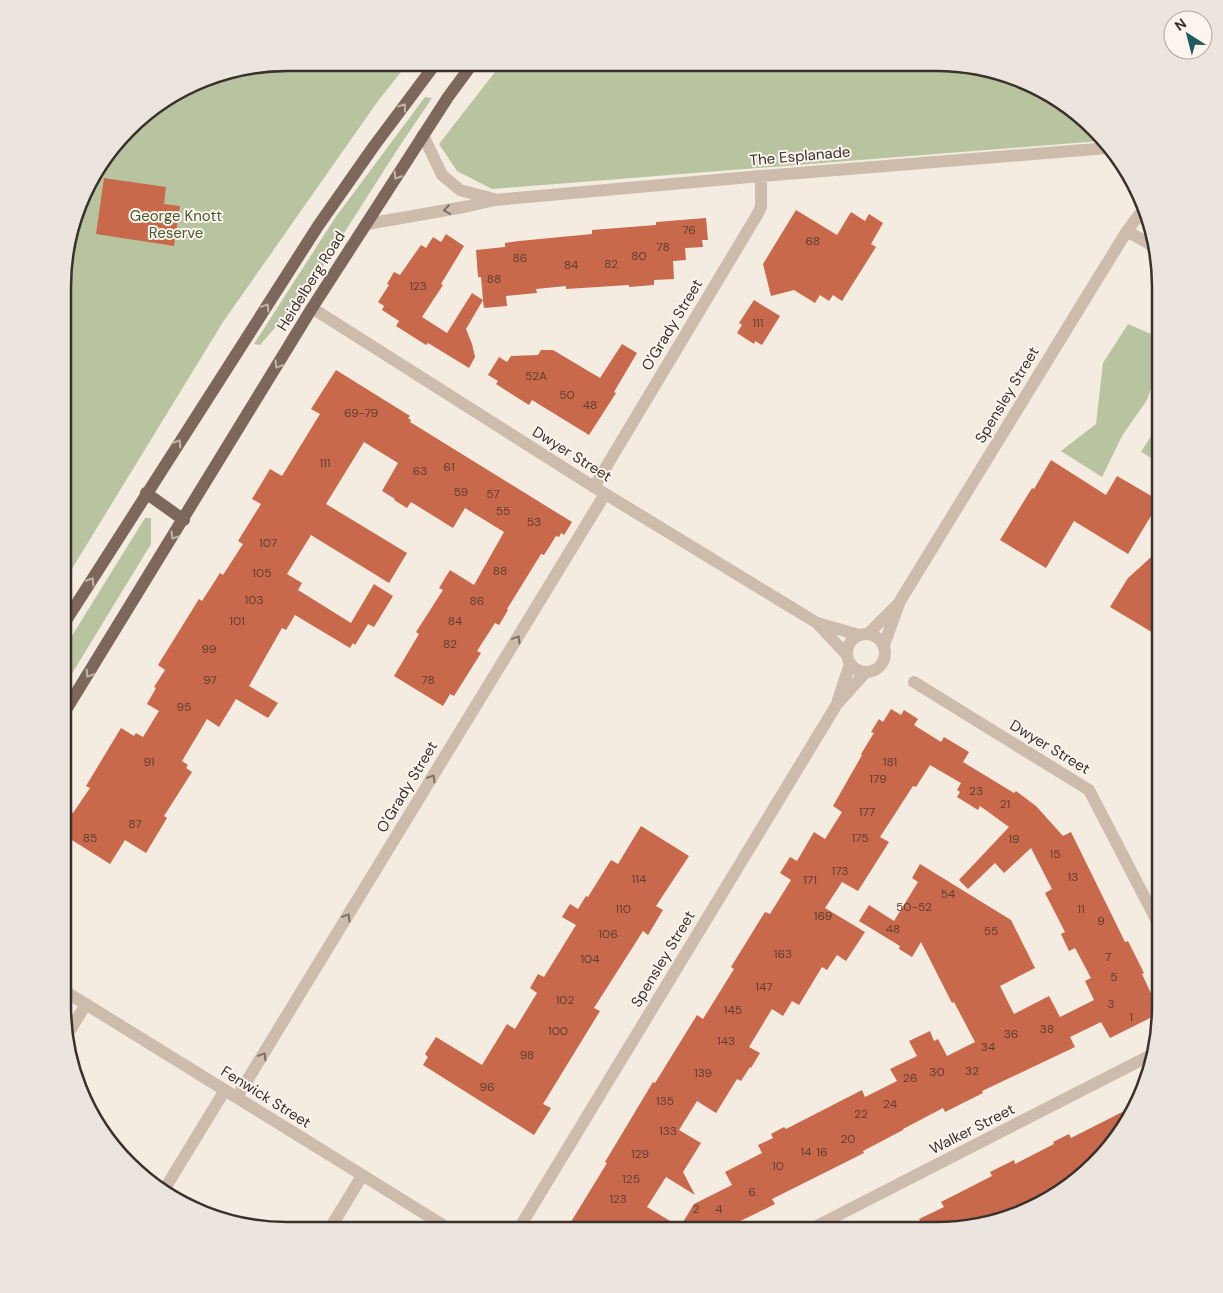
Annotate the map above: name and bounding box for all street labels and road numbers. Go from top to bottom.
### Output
street label: The Esplanade [749,142,851,170]
street label: Heidelberg Road [272,227,350,335]
street label: O'Grady Street [637,275,707,374]
street label: Spensley Street [970,343,1044,447]
street label: Dwyer Street [529,422,616,486]
street label: Dwyer Street [1006,715,1094,779]
street label: O'Grady Street [372,737,442,836]
street label: Spensley Street [626,907,700,1011]
street label: Fenwick Street [217,1061,315,1133]
street label: Walker Street [926,1099,1018,1159]

